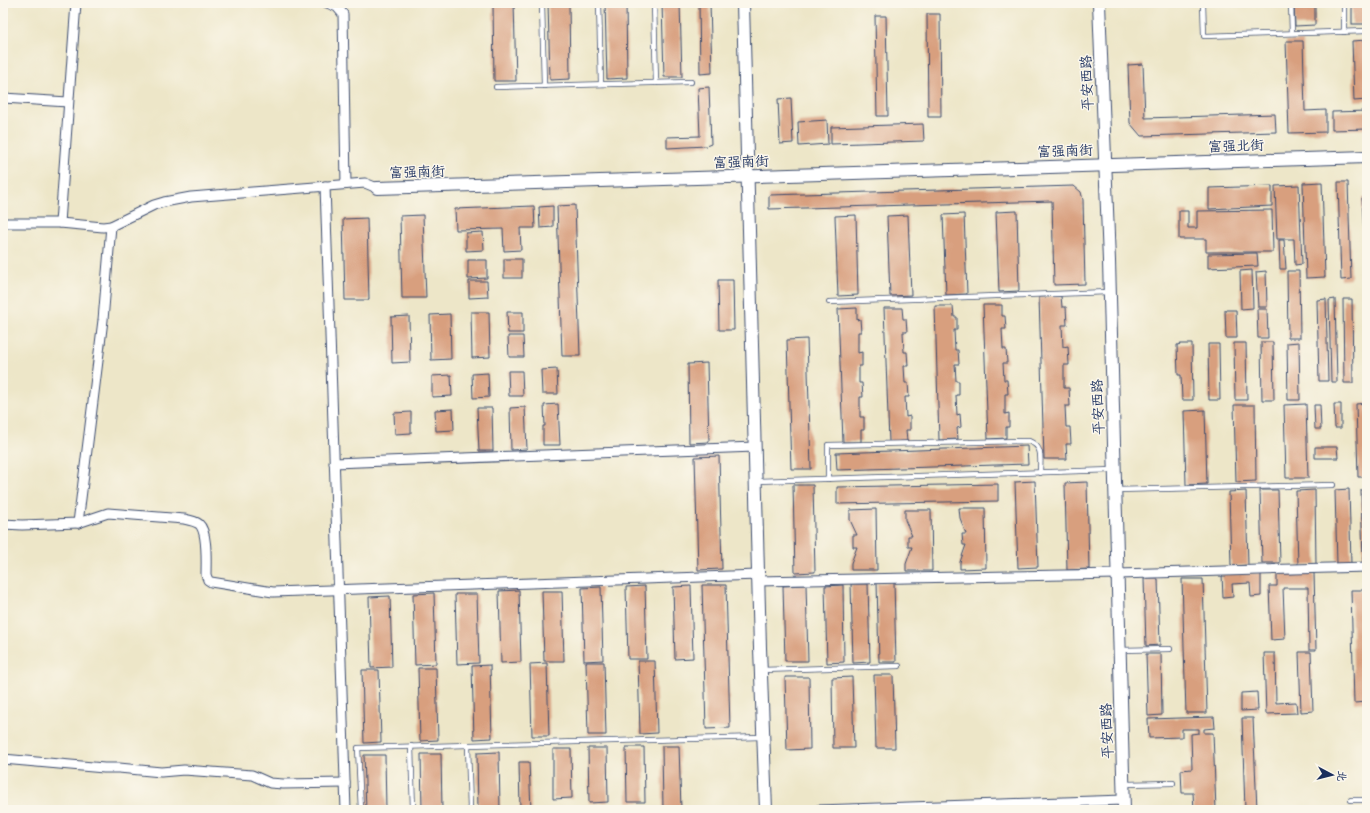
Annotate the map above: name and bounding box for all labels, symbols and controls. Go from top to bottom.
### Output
street label: 平安西路 [1078,55,1096,111]
street label: 富强北街 [1208,137,1264,155]
street label: 富强南街 [1037,142,1093,160]
street label: 富强南街 [713,153,769,171]
street label: 富强南街 [389,163,445,181]
street label: 平安西路 [1089,379,1107,435]
street label: 平安西路 [1098,703,1116,759]
north arrow [1312,755,1352,795]
text: 北 [1334,770,1350,783]

